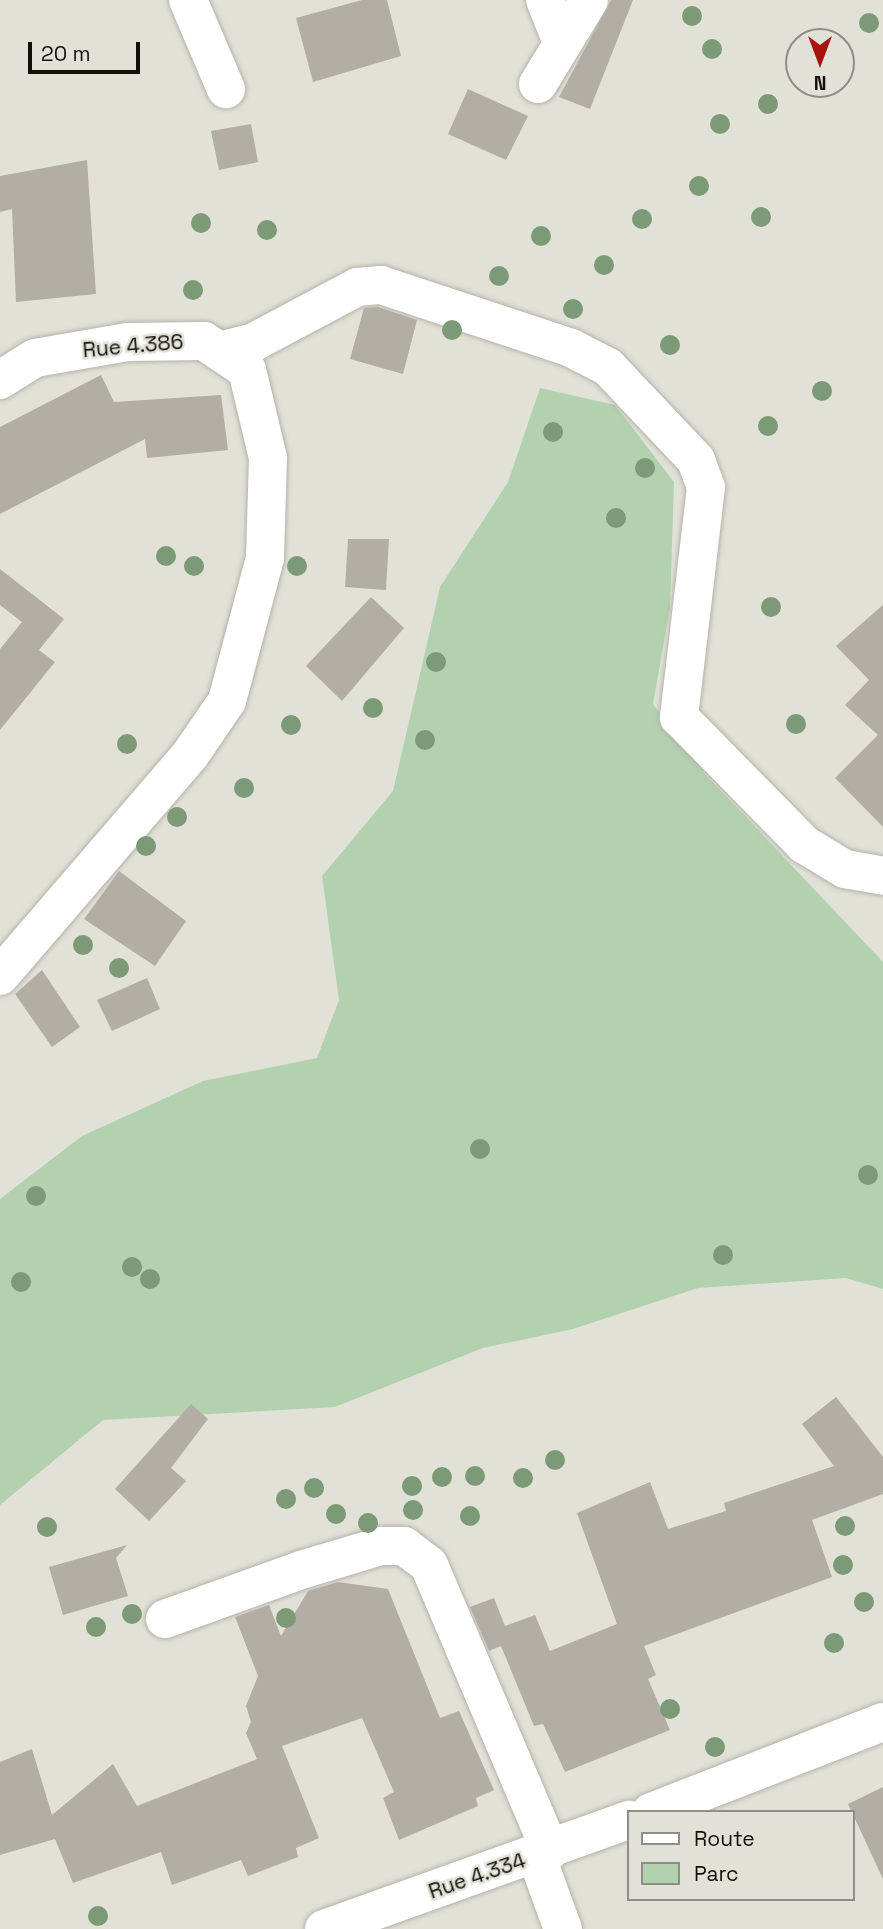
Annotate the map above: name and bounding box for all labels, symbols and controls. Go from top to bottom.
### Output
scale bar [32,28,144,72]
north arrow [785,28,855,98]
text: 20 m [41,40,91,67]
text: N [814,70,826,95]
street label: Rue 4.386 [82,329,184,363]
legend [628,1810,855,1901]
text: Route [694,1825,755,1852]
street label: Rue 4.334 [425,1848,529,1904]
text: Parc [694,1860,739,1887]

